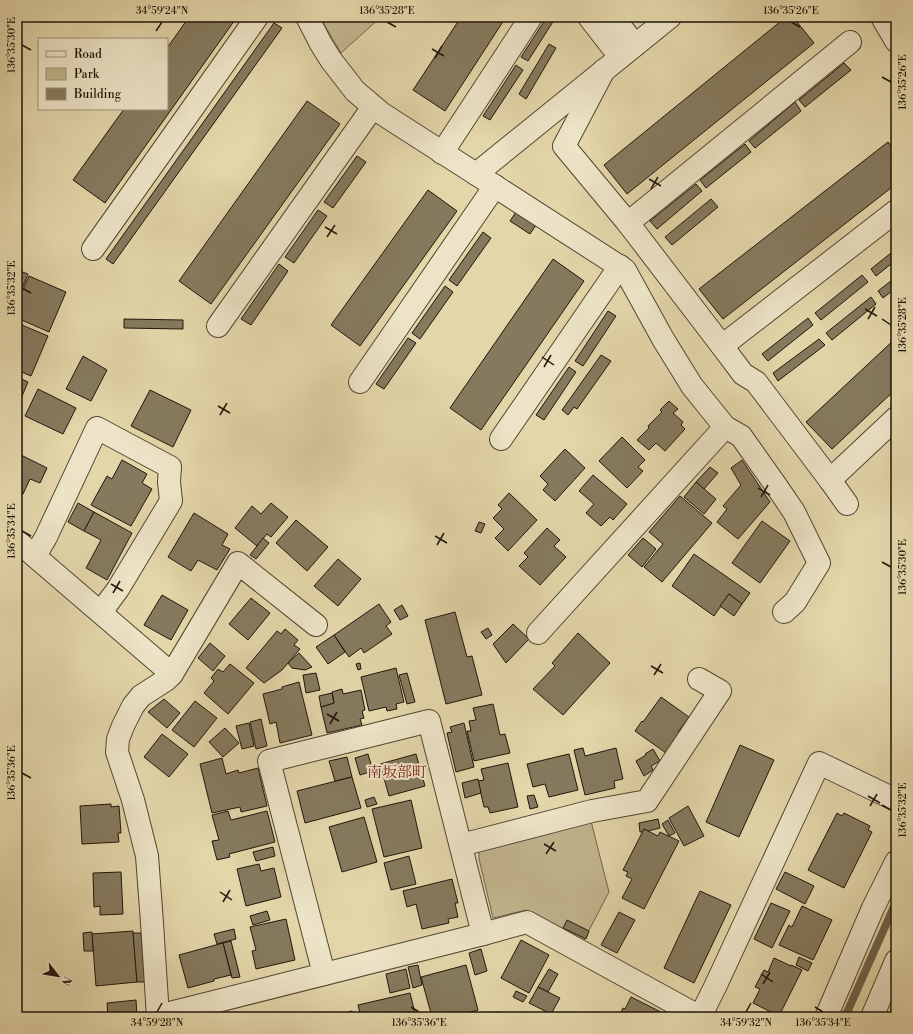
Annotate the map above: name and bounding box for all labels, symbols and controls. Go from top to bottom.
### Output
text: 34°59'24"N [136,5,189,17]
text: 136°35'28"E [359,5,415,17]
text: 136°35'26"E [763,5,819,17]
text: 136°35'30"E [6,17,18,73]
legend [38,38,168,110]
text: Road [74,47,102,62]
text: 136°35'26"E [897,54,909,110]
text: Park [74,67,100,82]
text: Building [73,87,122,102]
text: 136°35'32"E [6,260,18,315]
text: 136°35'28"E [897,297,909,353]
text: 136°35'34"E [6,503,18,559]
text: 136°35'30"E [897,539,909,595]
text: 136°35'36"E [6,745,18,801]
district label: 南坂部町 [367,763,427,782]
text: 136°35'32"E [897,782,909,837]
north arrow [38,956,78,996]
text: N [57,973,74,988]
text: 34°59'28"N [131,1017,184,1029]
text: 136°35'36"E [391,1017,447,1029]
text: 34°59'32"N [720,1017,772,1029]
text: 136°35'34"E [795,1017,851,1029]

